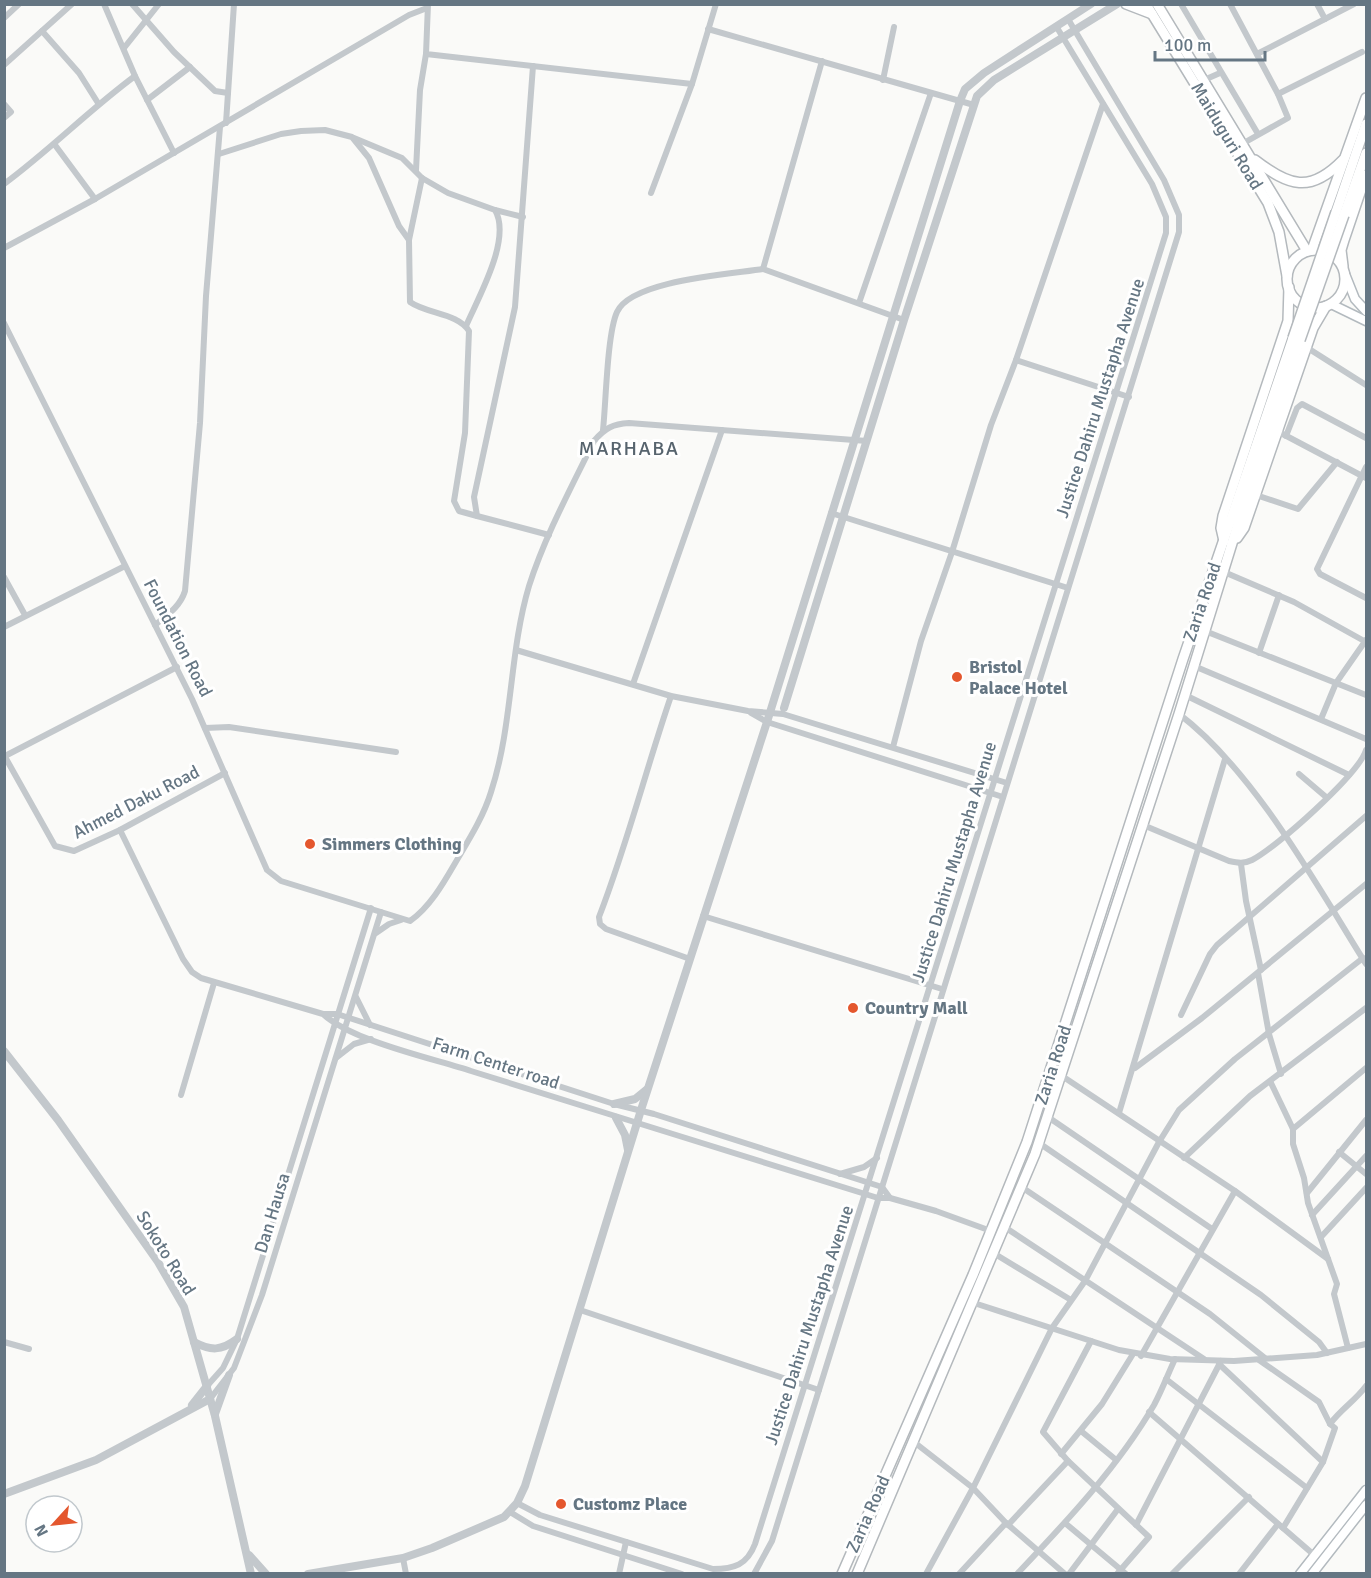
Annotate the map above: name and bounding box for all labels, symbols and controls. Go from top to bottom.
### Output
scale bar [1155,24,1264,62]
text: 100 m [1164,34,1211,56]
street label: Maiduguri Road [1186,78,1268,194]
street label: Justice Dahiru Mustapha Avenue [1051,275,1149,521]
district label: MARHABA [579,436,679,461]
street label: Zaria Road [1178,559,1226,645]
street label: Foundation Road [139,575,217,701]
place label: Bristol Palace Hotel [969,656,1068,699]
marker: Bristol Palace Hotel [950,670,964,684]
street label: Justice Dahiru Mustapha Avenue [907,739,1001,985]
street label: Ahmed Daku Road [69,761,203,843]
place label: Simmers Clothing [322,833,462,855]
marker: Simmers Clothing [303,837,317,851]
place label: Country Mall [865,997,968,1019]
marker: Country Mall [846,1001,860,1015]
street label: Zaria Road [1030,1022,1076,1108]
street label: Farm Center road [430,1032,562,1094]
street label: Dan Hausa [249,1170,295,1256]
street label: Justice Dahiru Mustapha Avenue [760,1202,858,1448]
street label: Sokoto Road [131,1207,201,1299]
street label: Zaria Road [841,1472,895,1556]
place label: Customz Place [573,1493,687,1515]
north arrow [24,1494,84,1554]
marker: Customz Place [554,1497,568,1511]
text: N [30,1521,53,1540]

